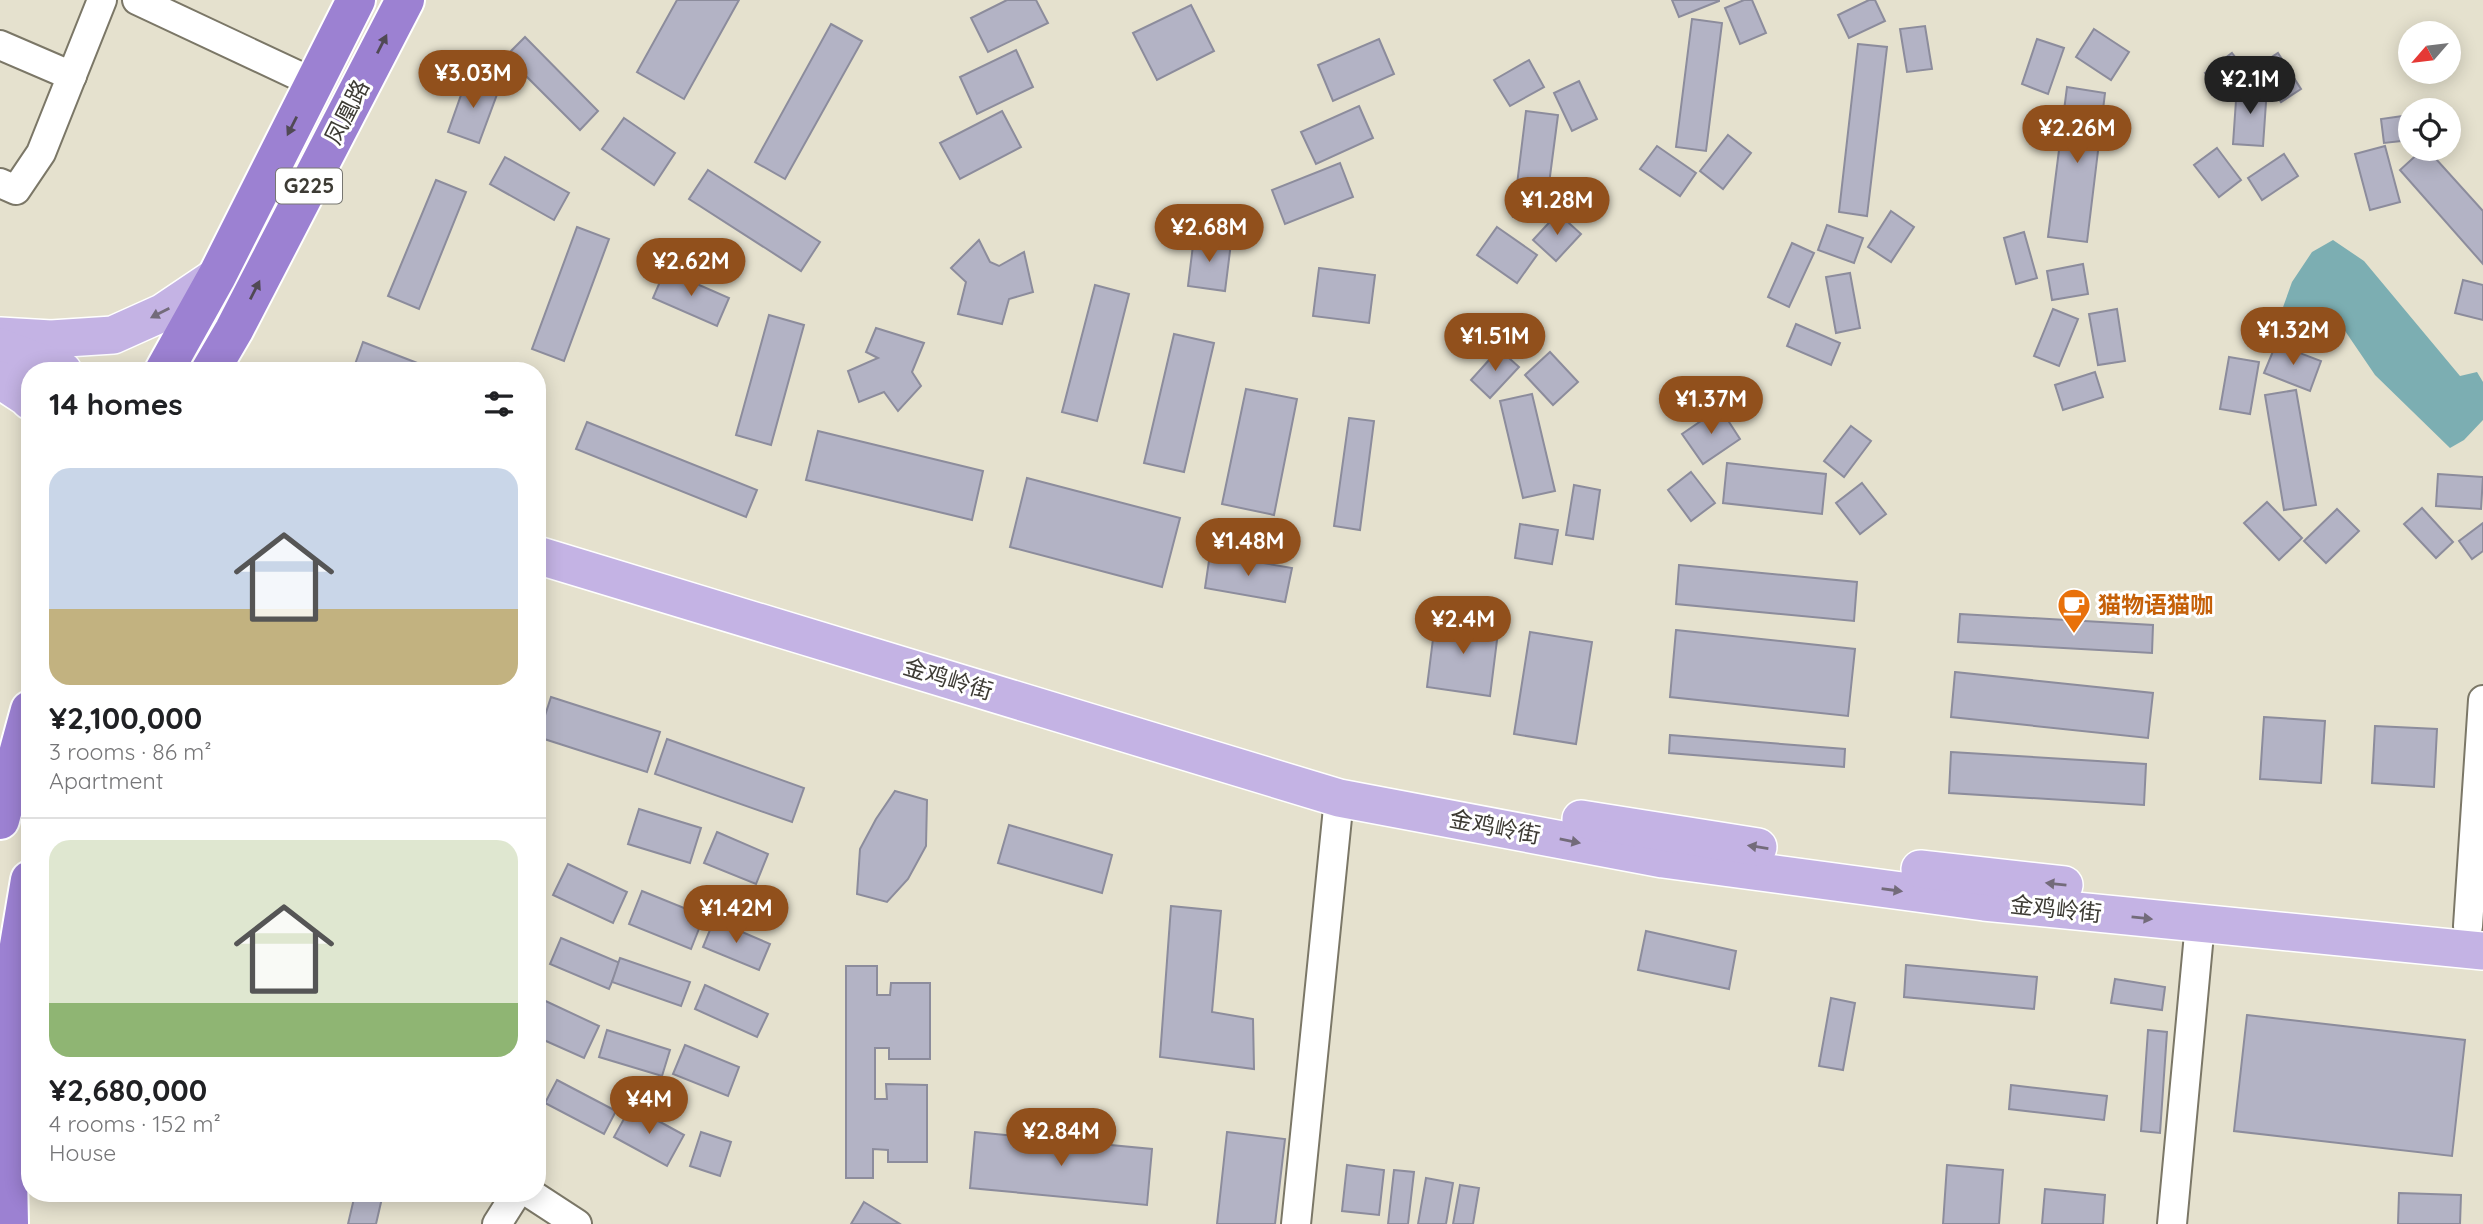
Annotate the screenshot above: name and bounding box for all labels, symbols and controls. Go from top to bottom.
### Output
north arrow [2398,21,2460,84]
map controls [2398,21,2461,161]
one-way arrow [376,34,388,54]
pin: ¥3.03M [416,50,530,110]
pin: ¥2.1M [2201,57,2299,116]
text: ¥3.03M [434,58,512,87]
text: ¥2.1M [2220,64,2280,93]
street label: 凤凰路 [318,74,375,149]
button: locate [2398,98,2461,161]
pin: ¥2.26M [2020,106,2134,165]
text: ¥2.26M [2038,113,2116,142]
one-way arrow [287,116,298,136]
road number: G225 [276,168,342,204]
pin: ¥1.28M [1500,177,1614,237]
text: ¥1.28M [1521,185,1593,214]
pin: ¥2.68M [1152,204,1266,264]
text: ¥2.68M [1171,212,1247,241]
pin: ¥2.62M [634,238,748,298]
text: ¥2.62M [652,246,730,275]
one-way arrow [249,280,261,300]
one-way arrow [150,308,170,319]
pin: ¥1.32M [2236,308,2350,367]
pin: ¥1.51M [1438,314,1552,373]
text: ¥1.32M [2257,315,2329,344]
text: ¥1.51M [1460,321,1530,350]
pin: ¥1.37M [1654,376,1768,436]
text: ¥1.37M [1675,384,1747,413]
text: 14 homes [49,385,183,423]
icon: filters [480,385,518,423]
icon: home [221,514,347,640]
pin: ¥1.48M [1191,518,1305,578]
text: ¥1.48M [1212,526,1284,555]
cafe icon: 猫物语猫咖 [2055,586,2093,635]
place label: 猫物语猫咖 [2098,590,2213,619]
pin: ¥2.4M [1414,596,1512,656]
text: ¥2.4M [1431,604,1495,633]
street label: 金鸡岭街 [900,651,996,706]
text: ¥2,100,000 [49,699,202,737]
text: 3 rooms · 86 m² [49,737,212,766]
text: Apartment [49,766,163,795]
street label: 金鸡岭街 [1447,803,1543,850]
one-way arrow [1559,836,1581,847]
one-way arrow [1747,841,1769,852]
one-way arrow [2045,878,2067,889]
one-way arrow [1881,884,1903,895]
icon: home [221,886,347,1012]
pin: ¥1.42M [679,886,793,945]
street label: 金鸡岭街 [2009,889,2103,928]
text: ¥1.42M [699,893,773,922]
one-way arrow [2131,912,2153,923]
text: ¥2,680,000 [49,1071,207,1109]
pin: ¥4M [615,1076,683,1136]
text: ¥4M [626,1084,672,1113]
pin: ¥2.84M [1004,1108,1118,1168]
text: 4 rooms · 152 m² [49,1109,221,1138]
text: ¥2.84M [1022,1116,1100,1145]
text: House [49,1138,116,1167]

